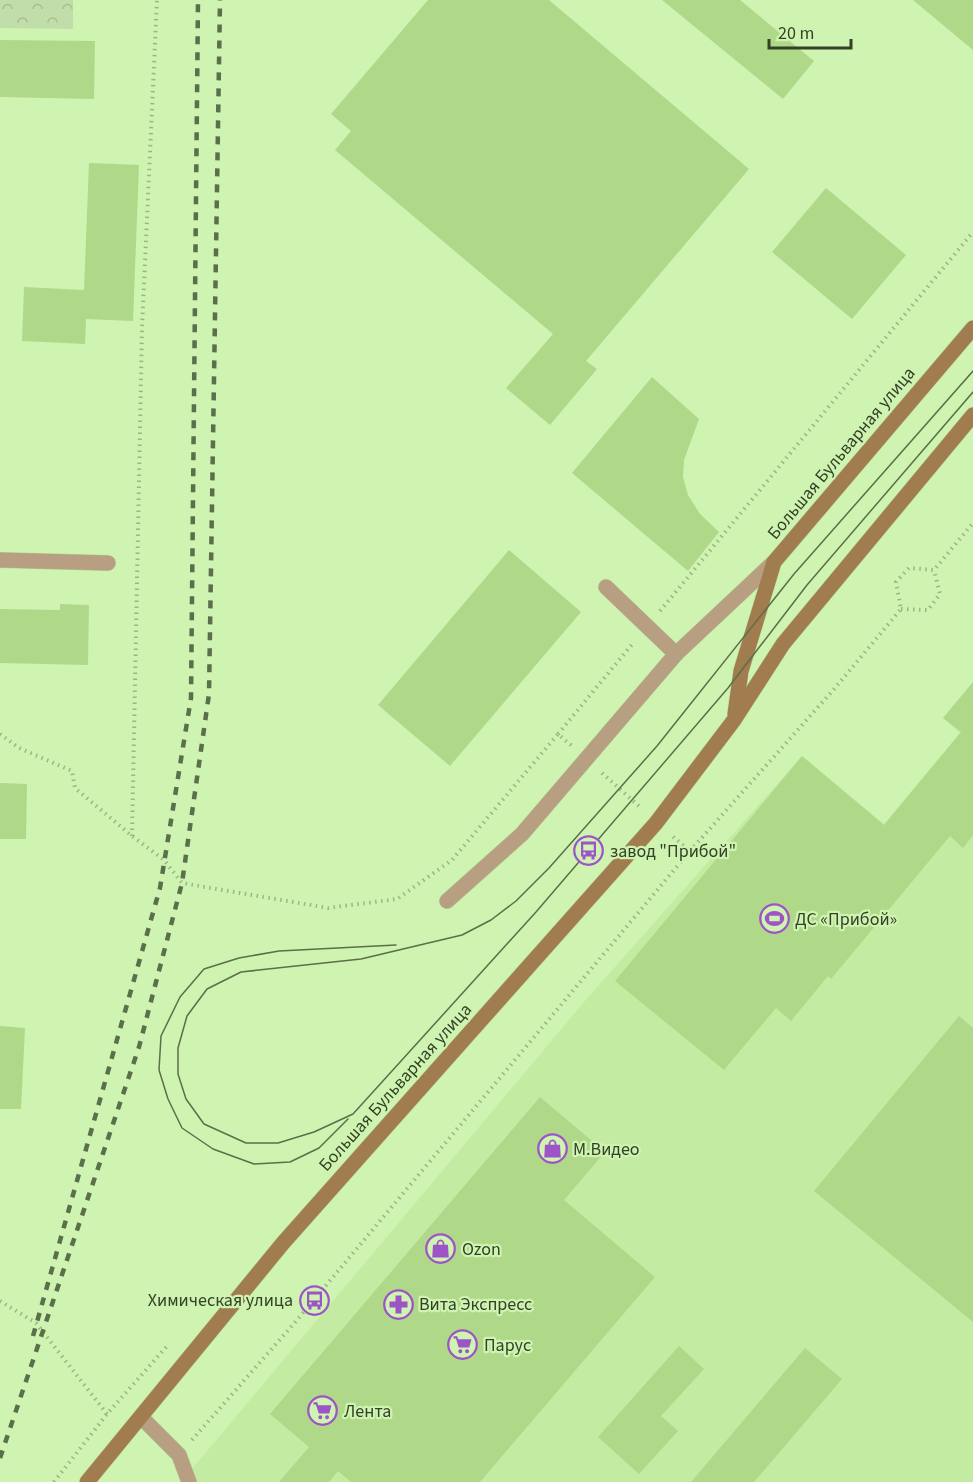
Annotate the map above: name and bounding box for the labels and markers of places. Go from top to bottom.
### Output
bus stop icon: завод "Прибой" [573,835,605,867]
place label: завод "Прибой" [610,839,736,864]
sports icon: ДC «Прибой» [758,903,790,935]
place label: ДC «Прибой» [795,907,897,932]
shop icon: М.Видео [536,1133,568,1165]
place label: М.Видео [573,1137,640,1162]
shop icon: Ozon [425,1233,457,1265]
place label: Ozon [462,1237,501,1262]
bus stop icon: Химическая улица [298,1284,330,1316]
place label: Химическая улица [148,1288,293,1313]
pharmacy icon: Вита Экспресс [382,1288,414,1320]
place label: Вита Экспресс [419,1292,532,1317]
supermarket icon: Парус [447,1329,479,1361]
place label: Парус [484,1333,531,1358]
supermarket icon: Лента [307,1395,339,1427]
place label: Лента [344,1399,391,1424]

